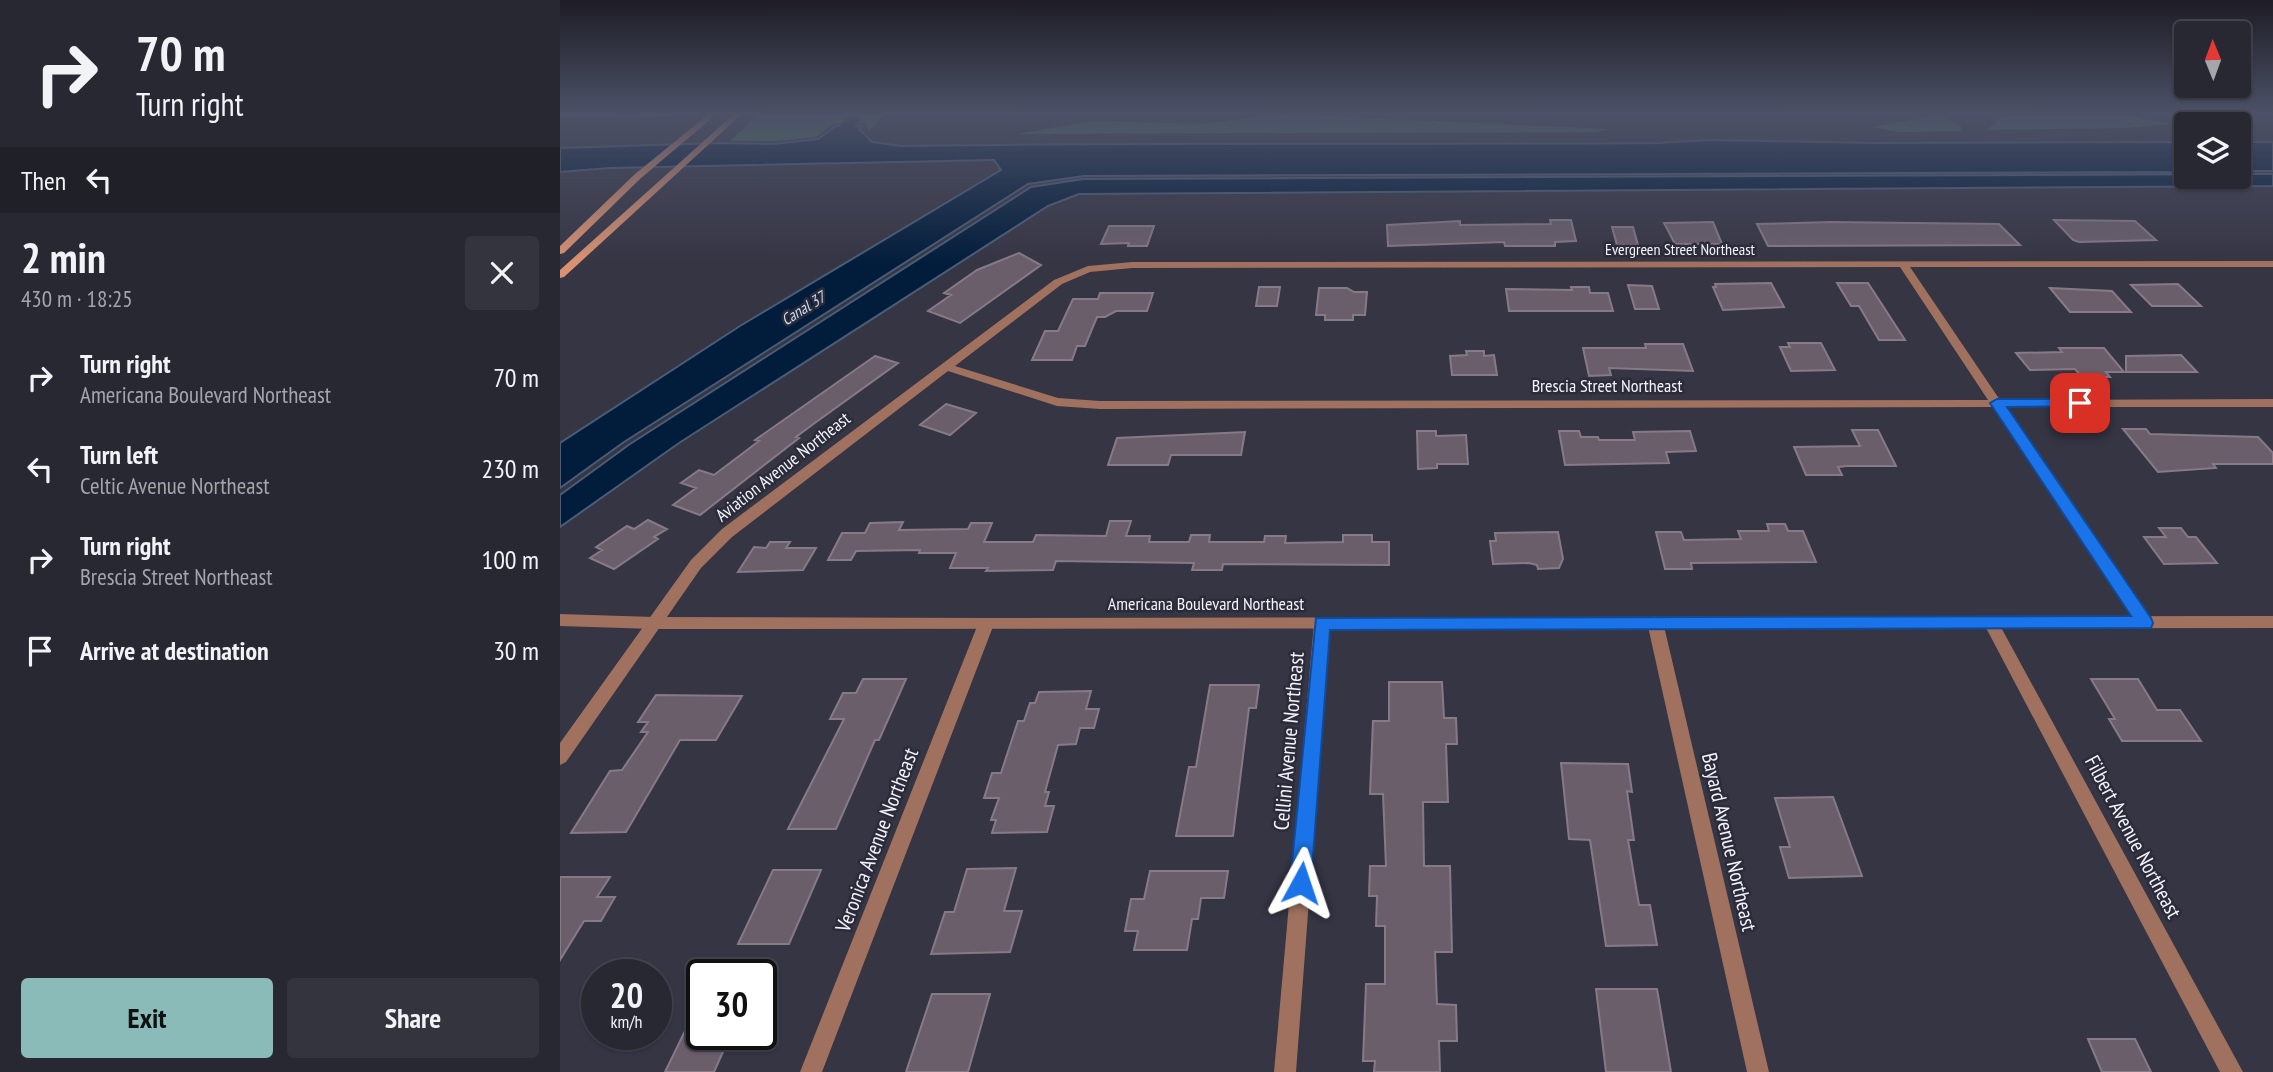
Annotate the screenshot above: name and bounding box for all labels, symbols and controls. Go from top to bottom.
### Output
text: 70 m [136,21,225,85]
north arrow [2174,21,2250,98]
map controls [2174,21,2251,189]
icon: right [21,28,112,119]
text: Turn right [136,83,244,125]
button: layers [2174,112,2251,189]
icon: left [80,161,118,199]
text: Then [21,164,66,197]
text: 2 min [21,230,106,285]
button: close [465,236,539,310]
street label: Evergreen Street Northeast [1605,239,1756,259]
text: 430 m · 18:25 [21,284,133,313]
water label: Canal 37 [777,285,831,329]
text: Turn right [80,347,171,380]
icon: right [21,359,59,397]
text: 70 m [493,361,539,394]
pin [2050,373,2110,433]
street label: Brescia Street Northeast [1532,374,1682,397]
text: Americana Boulevard Northeast [80,380,331,409]
icon: arrive [2061,384,2099,422]
street label: Aviation Avenue Northeast [711,407,855,526]
text: Turn left [80,438,158,471]
icon: left [21,450,59,488]
text: 230 m [481,452,539,485]
text: Celtic Avenue Northeast [80,471,270,500]
text: Turn right [80,529,171,562]
icon: right [21,541,59,579]
text: 100 m [481,543,539,576]
text: Brescia Street Northeast [80,562,273,591]
street label: Americana Boulevard Northeast [1108,592,1304,615]
icon: arrive [21,632,59,670]
text: Arrive at destination [80,634,269,667]
text: 30 m [493,634,539,667]
street label: Cellini Avenue Northeast [1267,650,1310,831]
street label: Veronica Avenue Northeast [829,744,924,937]
street label: Bayard Avenue Northeast [1696,750,1763,934]
street label: Filbert Avenue Northeast [2079,751,2188,923]
position arrow [1264,846,1338,920]
speed limit sign: 30 [686,959,777,1050]
text: 20 [610,972,643,1018]
button: Exit [21,978,273,1058]
button: Share [287,978,539,1058]
text: km/h [611,1010,642,1033]

